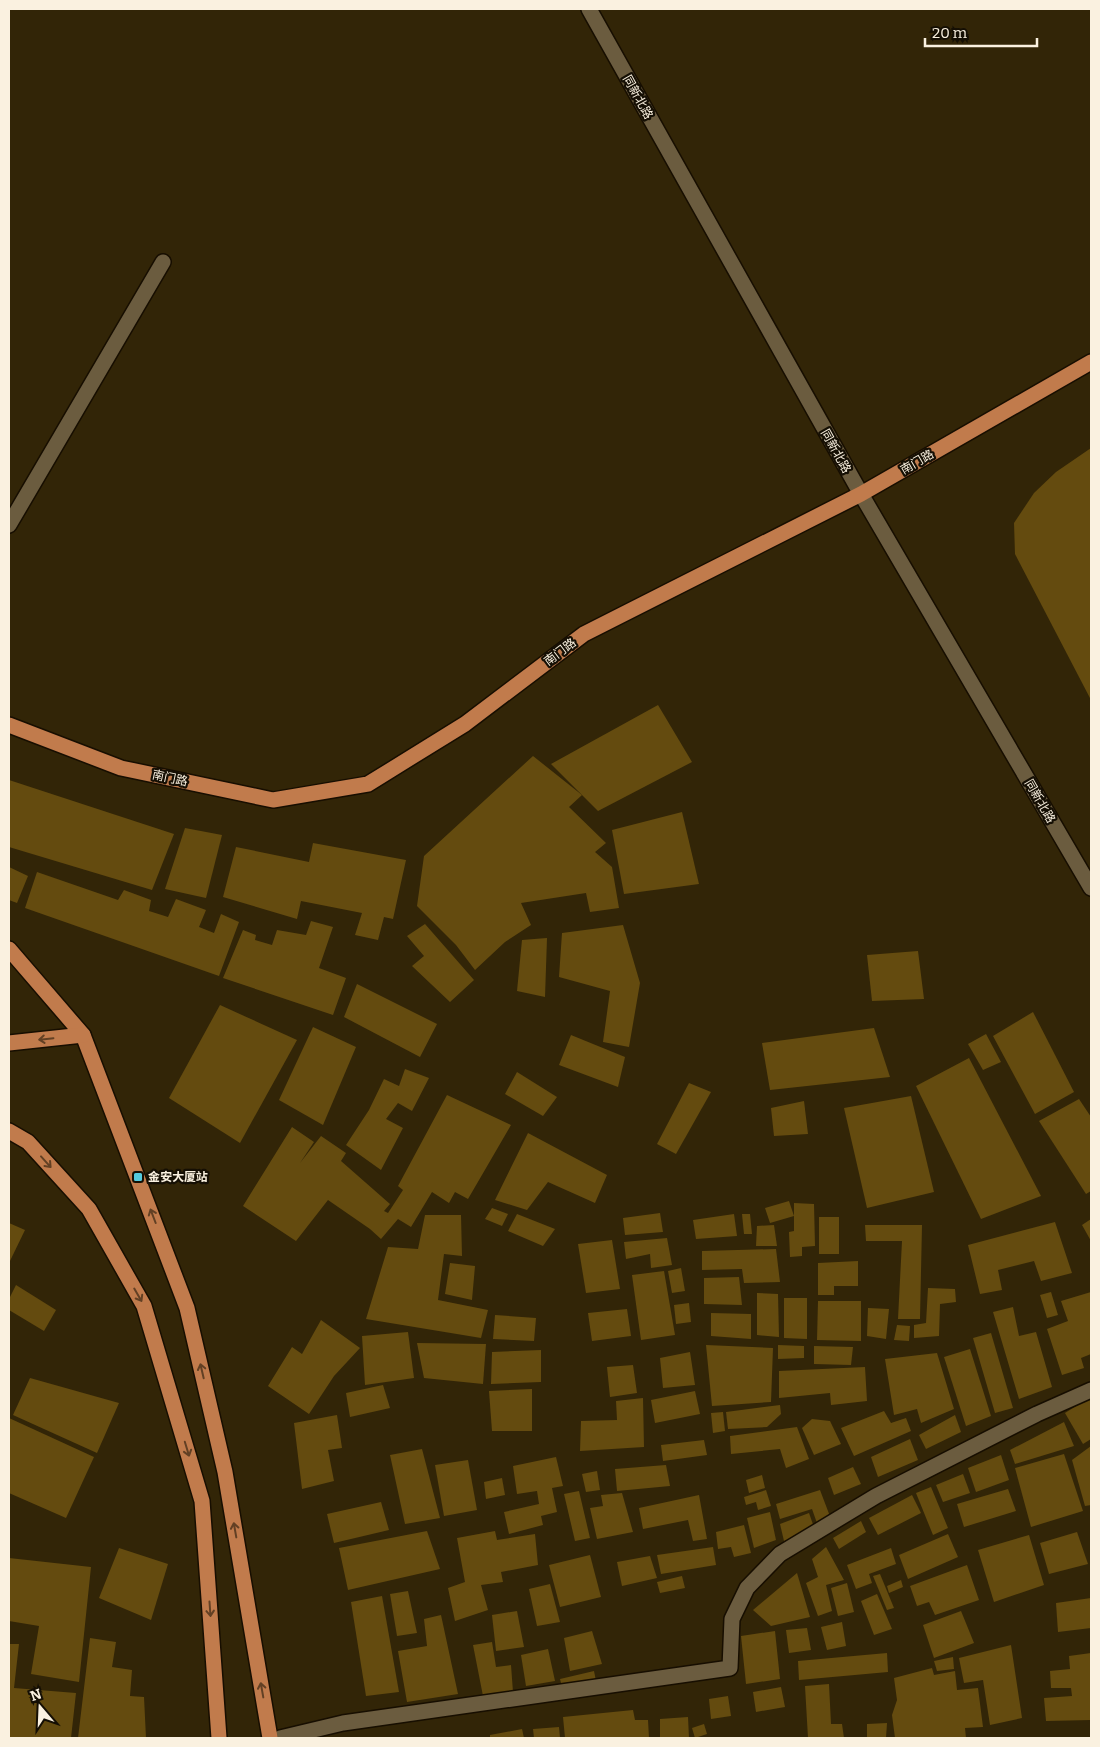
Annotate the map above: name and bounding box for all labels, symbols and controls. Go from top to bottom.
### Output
scale bar [925,15,1038,47]
text: 20 m [932,24,968,42]
street label: 同新北路 [620,73,656,121]
street label: 同新北路 [818,427,854,475]
street label: 南门路 [898,447,936,477]
street label: 南门路 [541,636,579,668]
street label: 南门路 [151,767,189,789]
street label: 同新北路 [1022,777,1058,825]
one-way arrow [38,1034,54,1044]
one-way arrow [40,1155,52,1168]
place label: 金安大厦站 [148,1170,208,1184]
marker: 金安大厦站 [132,1171,144,1183]
one-way arrow [148,1209,157,1225]
one-way arrow [133,1287,143,1302]
one-way arrow [197,1363,206,1379]
one-way arrow [182,1441,192,1457]
one-way arrow [229,1522,239,1538]
one-way arrow [205,1601,215,1617]
north arrow [15,1682,65,1732]
one-way arrow [257,1683,267,1699]
text: N [28,1685,44,1705]

